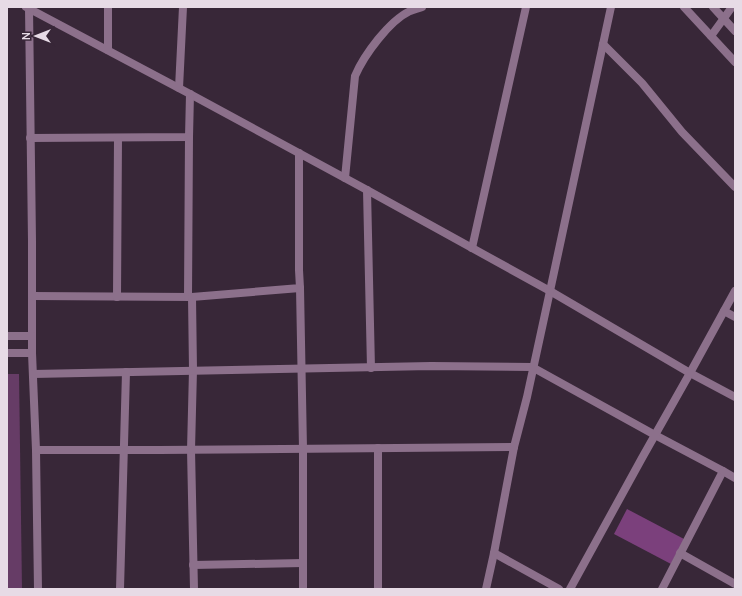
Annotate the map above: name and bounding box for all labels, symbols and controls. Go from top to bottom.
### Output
north arrow [16,16,56,56]
text: N [18,32,33,40]

